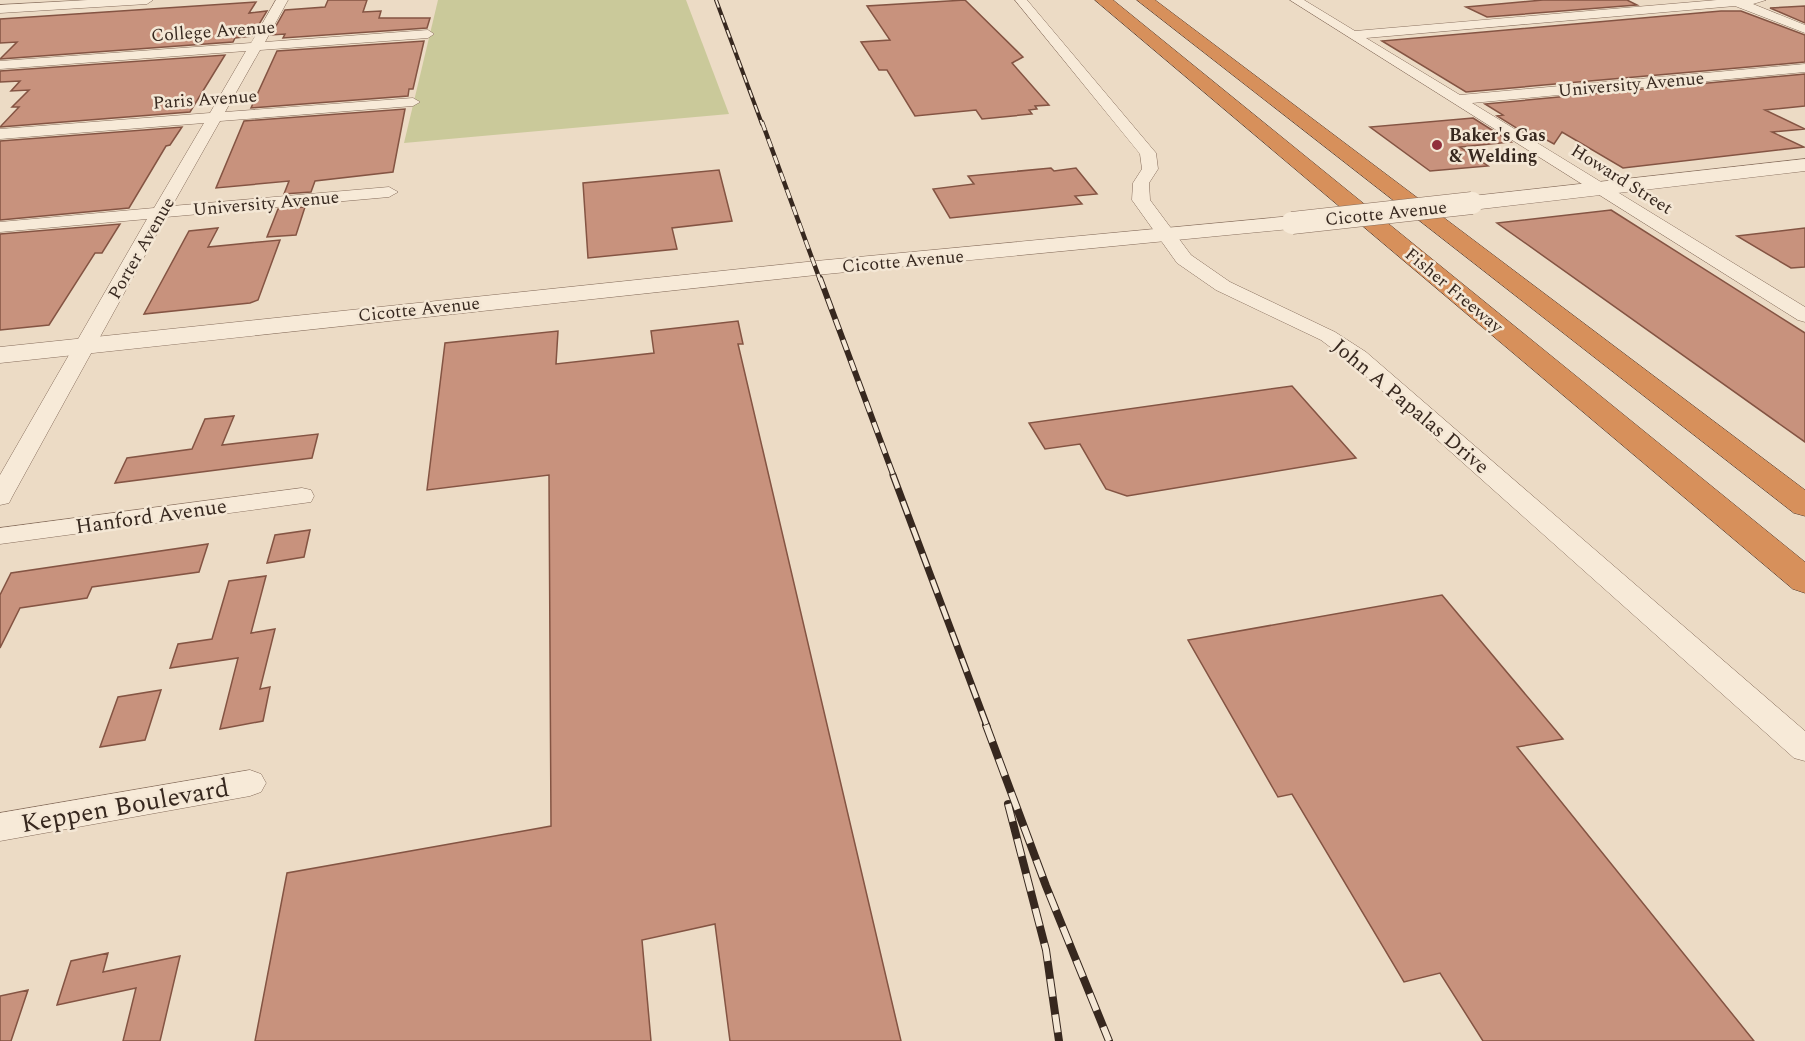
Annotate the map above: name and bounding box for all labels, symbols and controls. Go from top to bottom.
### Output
street label: College Avenue [150,14,276,49]
street label: University Avenue [1557,65,1705,104]
street label: Paris Avenue [152,82,258,117]
place label: Baker's Gas & Welding [1449,122,1546,170]
street label: Howard Street [1566,137,1678,222]
marker: Baker's Gas & Welding [1430,138,1444,152]
street label: University Avenue [192,184,340,223]
street label: Porter Avenue [101,192,182,304]
street label: Cicotte Avenue [1324,194,1448,233]
street label: Fisher Freeway [1399,241,1510,341]
street label: Cicotte Avenue [841,243,965,280]
street label: Cicotte Avenue [357,290,481,329]
street label: John A Papalas Drive [1324,331,1496,482]
street label: Hanford Avenue [73,491,229,543]
street label: Keppen Boulevard [18,768,232,844]

